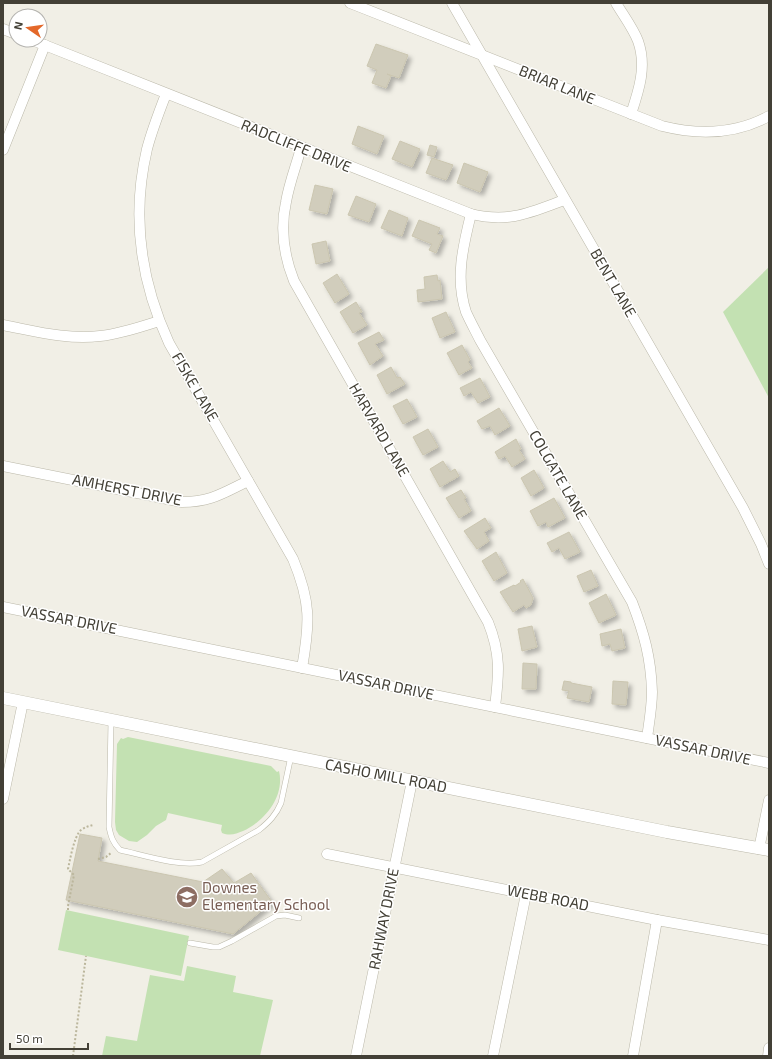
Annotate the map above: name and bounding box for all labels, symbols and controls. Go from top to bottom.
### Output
north arrow [8,8,48,48]
text: N [11,20,25,31]
street label: BRIAR LANE [517,61,598,107]
street label: RADCLIFFE DRIVE [239,115,354,175]
street label: BENT LANE [587,245,641,320]
street label: FISKE LANE [169,349,223,424]
street label: HARVARD LANE [346,379,414,480]
street label: COLGATE LANE [526,427,592,522]
street label: AMHERST DRIVE [71,470,183,508]
street label: VASSAR DRIVE [20,601,119,637]
street label: VASSAR DRIVE [337,665,436,703]
street label: VASSAR DRIVE [654,730,753,768]
street label: CASHO MILL ROAD [324,754,449,796]
street label: RAHWAY DRIVE [364,866,402,971]
place label: Downes Elementary School [202,878,330,913]
street label: WEBB ROAD [506,880,591,914]
school or university icon: Downes Elementary School [174,884,200,910]
scale bar [10,1025,88,1051]
text: 50 m [16,1031,43,1045]

